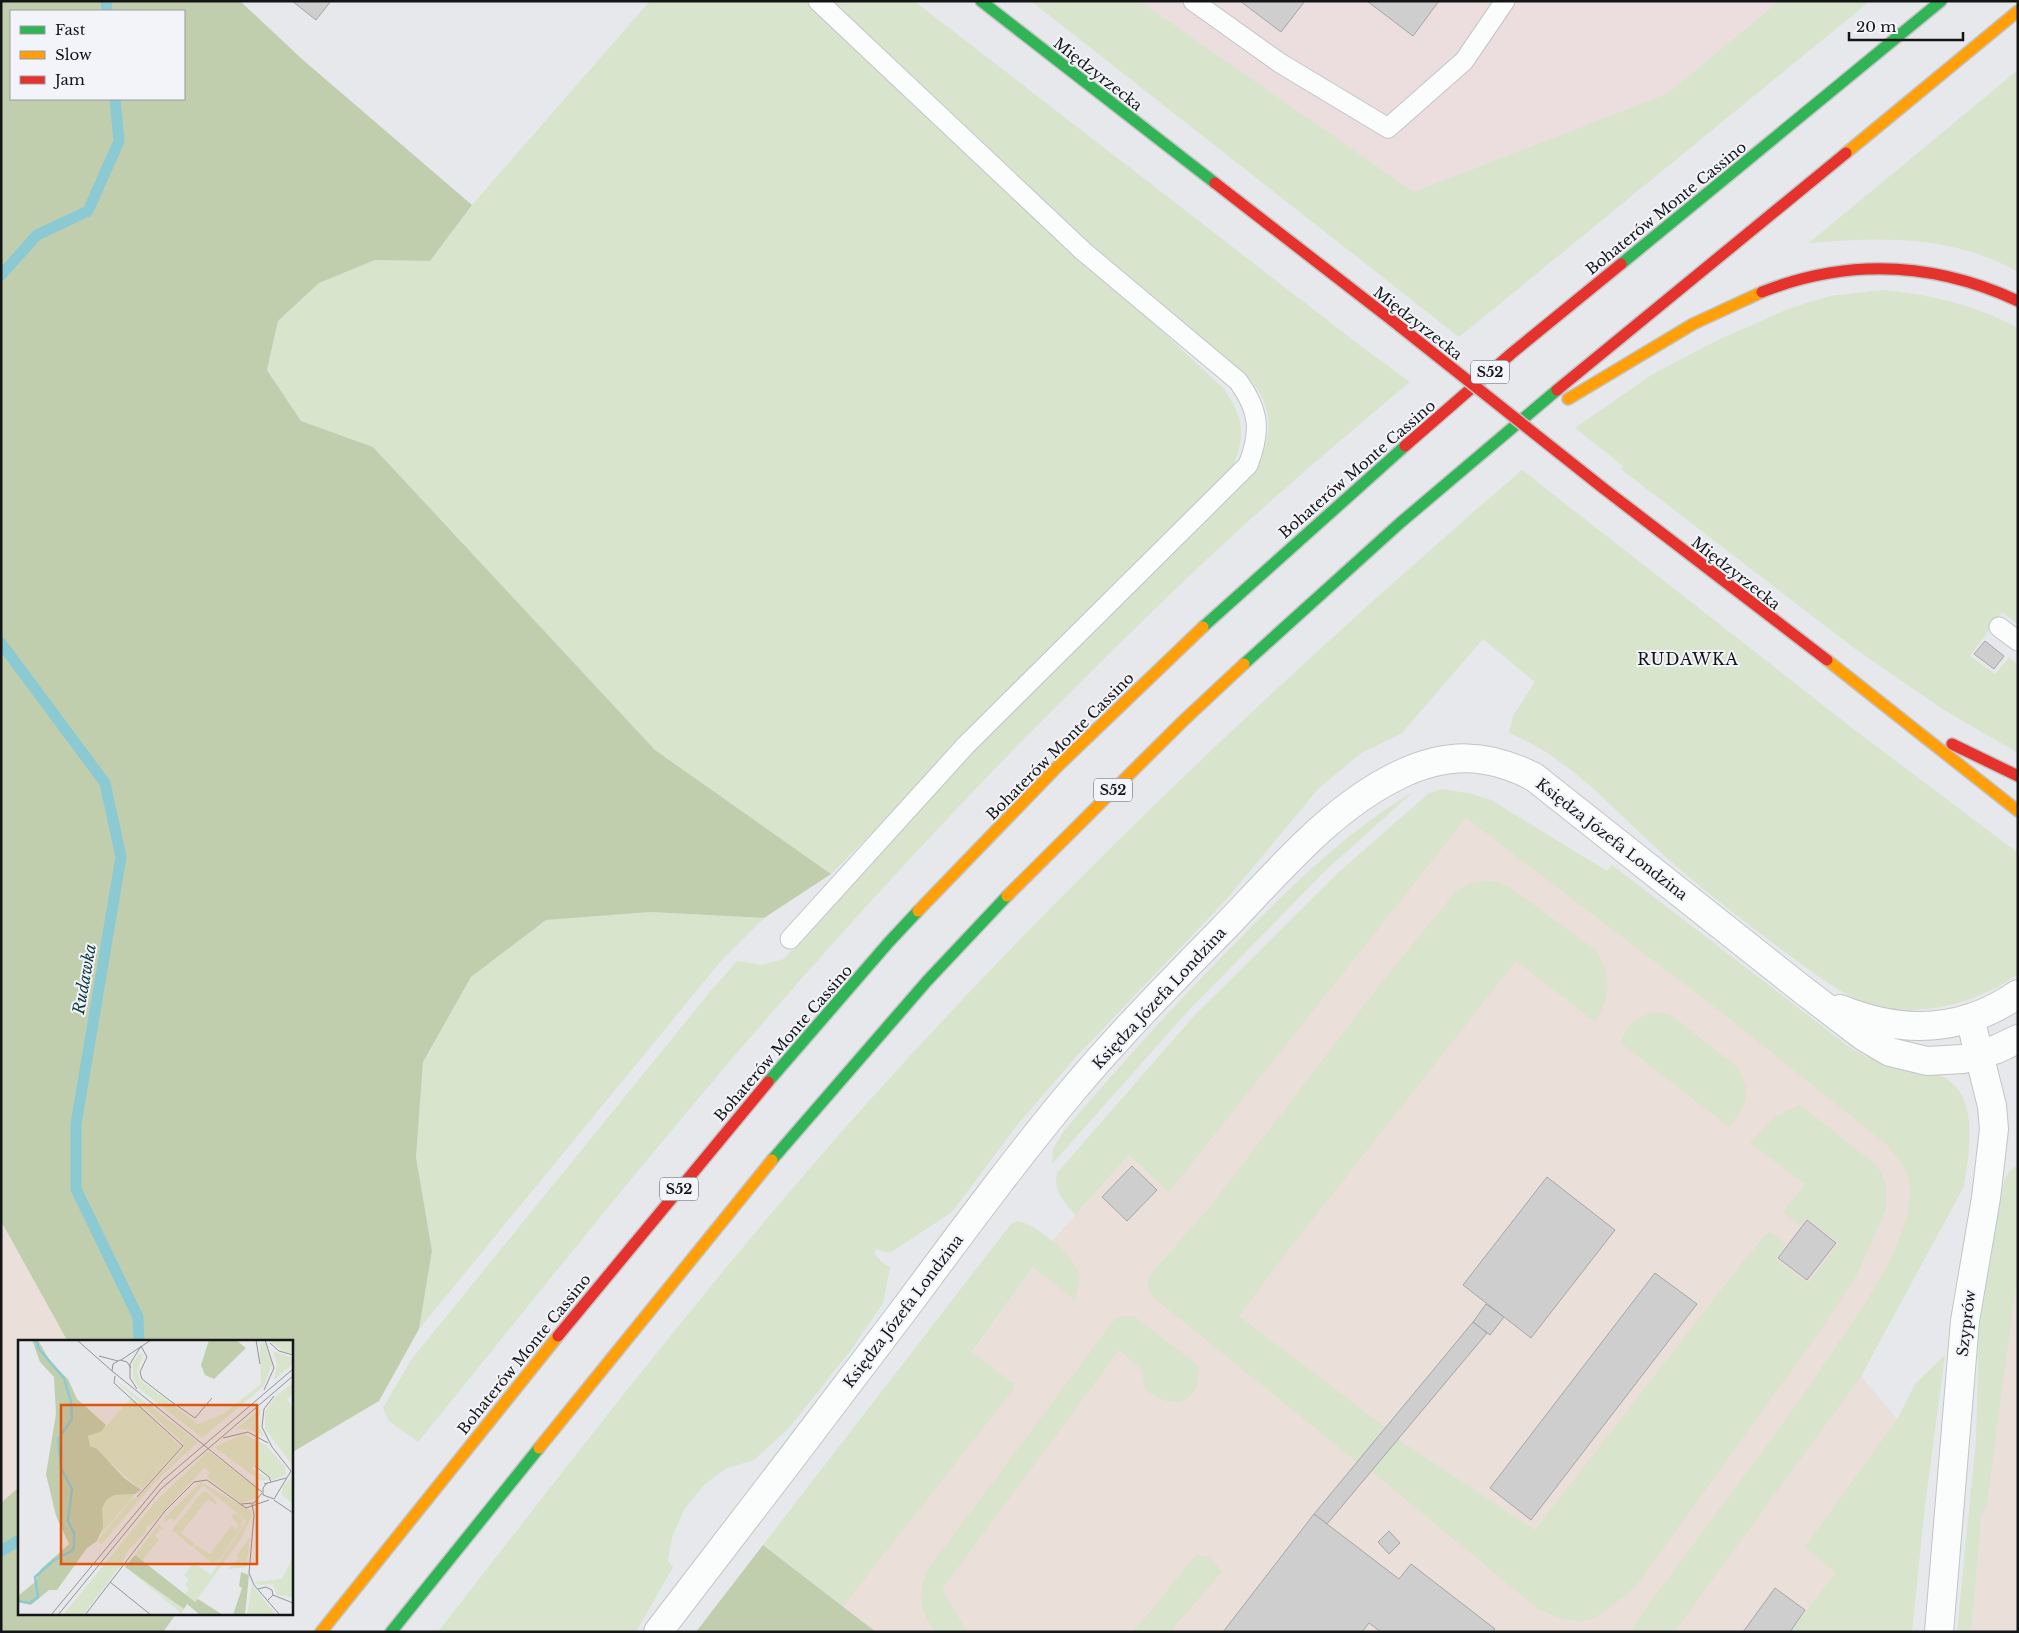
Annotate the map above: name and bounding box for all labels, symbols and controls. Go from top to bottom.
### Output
legend [10,10,185,100]
scale bar [1849,10,1963,42]
text: 20 m [1856,17,1896,36]
text: Fast [55,20,86,39]
street label: Międzyrzecka [1050,33,1147,115]
text: Slow [55,45,92,64]
text: Jam [53,70,85,89]
street label: Bohaterów Monte Cassino [1582,137,1750,279]
street label: Międzyrzecka [1370,282,1467,364]
road number: S52 [1471,361,1509,384]
street label: Bohaterów Monte Cassino [1275,396,1439,542]
street label: Międzyrzecka [1688,532,1785,614]
district label: RUDAWKA [1637,649,1739,669]
street label: Bohaterów Monte Cassino [982,668,1138,824]
street label: Księdza Józefa Londzina [1532,774,1692,905]
road number: S52 [1094,778,1132,802]
street label: Księdza Józefa Londzina [1088,923,1230,1073]
water label: Rudawka [68,942,100,1017]
street label: Bohaterów Monte Cassino [710,961,856,1125]
road number: S52 [660,1178,698,1200]
street label: Księdza Józefa Londzina [839,1230,967,1391]
street label: Bohaterów Monte Cassino [453,1270,595,1438]
street label: Szyprów [1952,1288,1980,1357]
inset map [18,1340,292,1616]

